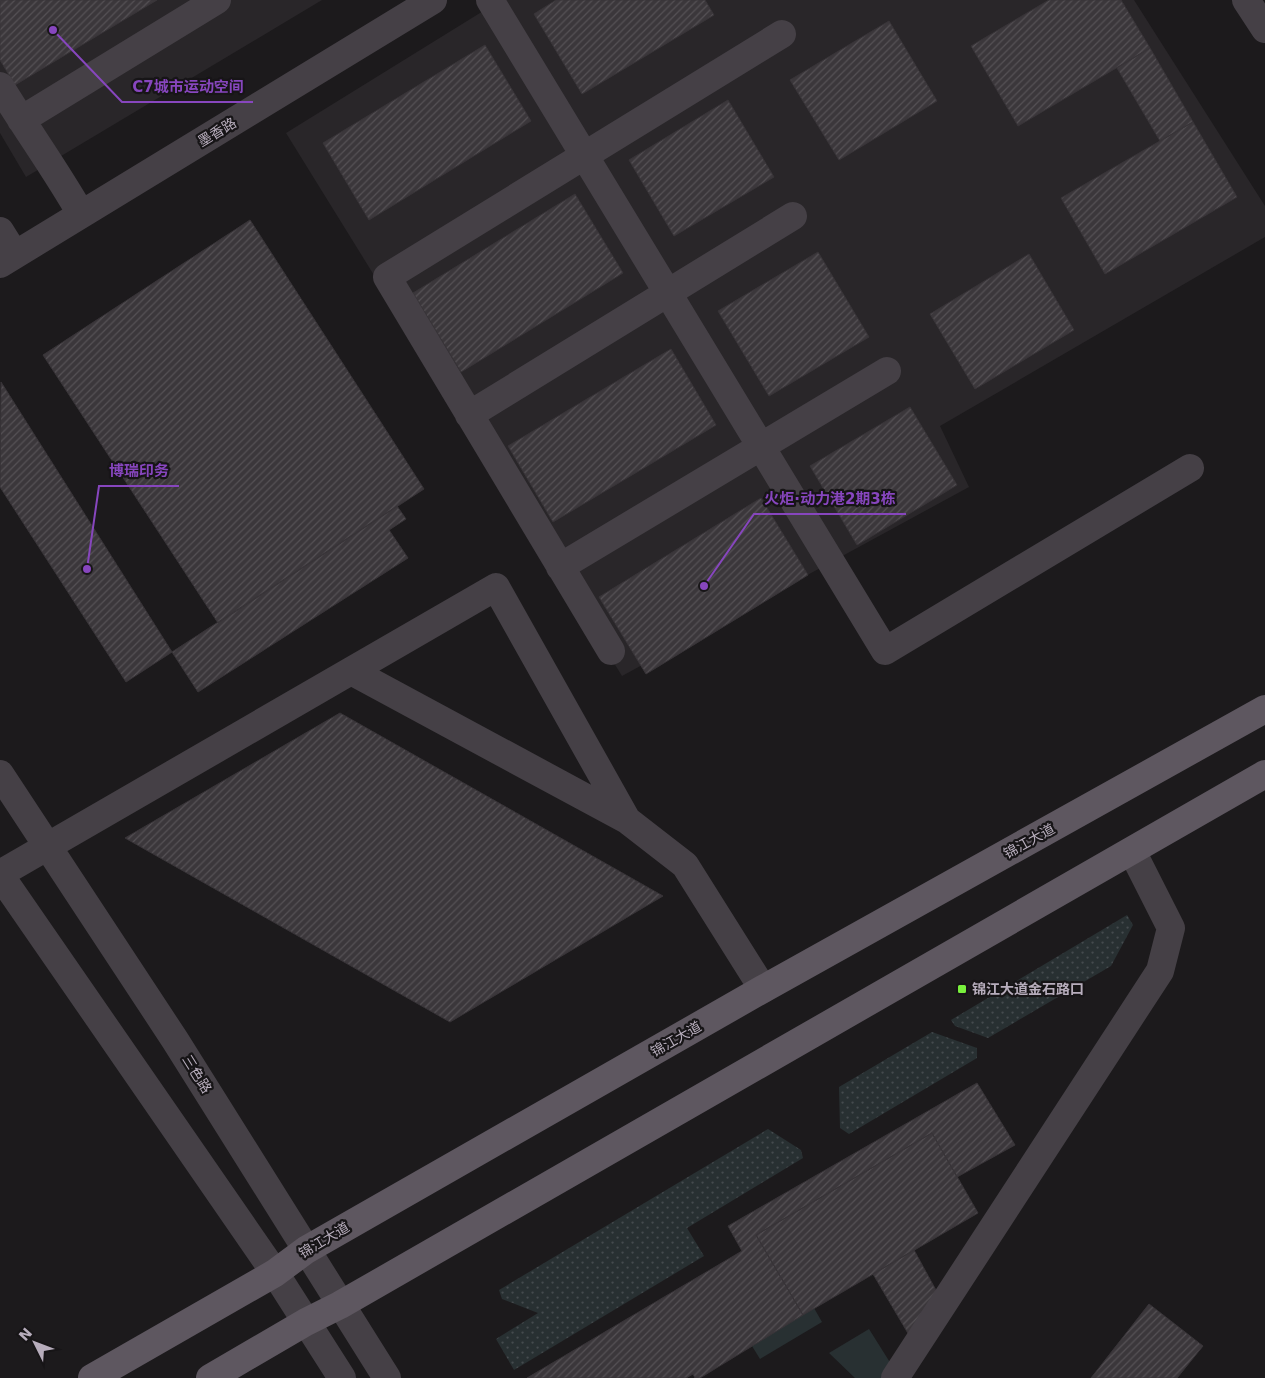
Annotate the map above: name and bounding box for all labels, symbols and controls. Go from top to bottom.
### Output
callout: C7城市运动空间 [122,72,253,102]
text: C7城市运动空间 [132,78,244,96]
street label: 墨香路 [195,114,239,150]
callout: 博瑞印务 [99,456,179,486]
text: 博瑞印务 [109,462,169,480]
callout: 火炬·动力港2期3栋 [754,484,906,514]
text: 火炬·动力港2期3栋 [764,490,896,508]
street label: 锦江大道 [1001,820,1057,862]
place label: 锦江大道金石路口 [972,981,1084,997]
marker: 锦江大道金石路口 [956,983,968,995]
street label: 锦江大道 [648,1018,704,1060]
street label: 三色路 [179,1052,215,1096]
street label: 锦江大道 [296,1219,352,1261]
north arrow [10,1318,60,1368]
text: N [15,1325,35,1344]

